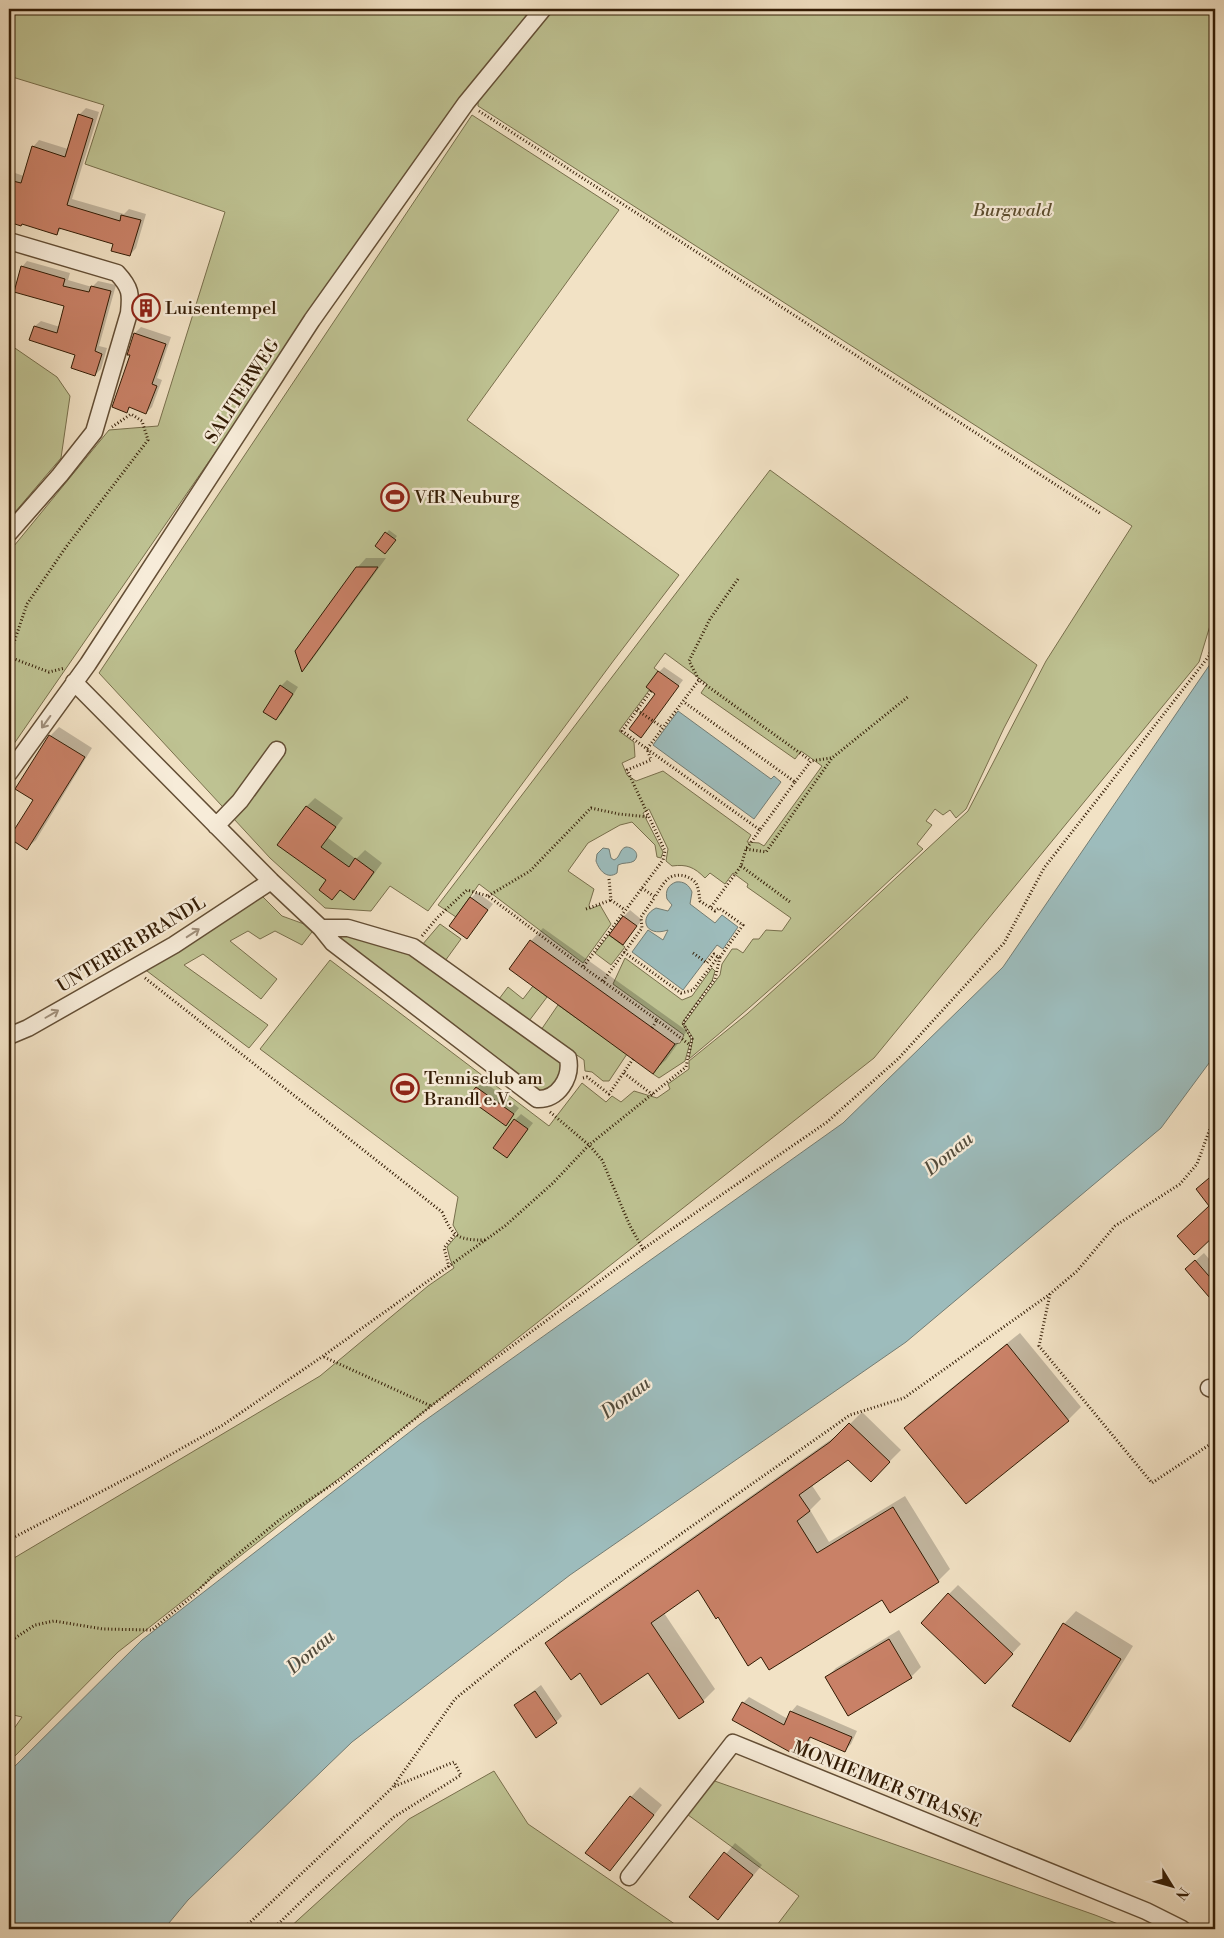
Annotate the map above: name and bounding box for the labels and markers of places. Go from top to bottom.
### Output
building icon: Luisentempel [131,293,161,323]
place label: Luisentempel [165,297,277,320]
sports icon: VfR Neuburg [380,482,410,512]
place label: VfR Neuburg [413,486,520,509]
place label: Tennisclub am Brandl e.V. [423,1067,543,1111]
sports icon: Tennisclub am Brandl e.V. [390,1073,420,1103]

